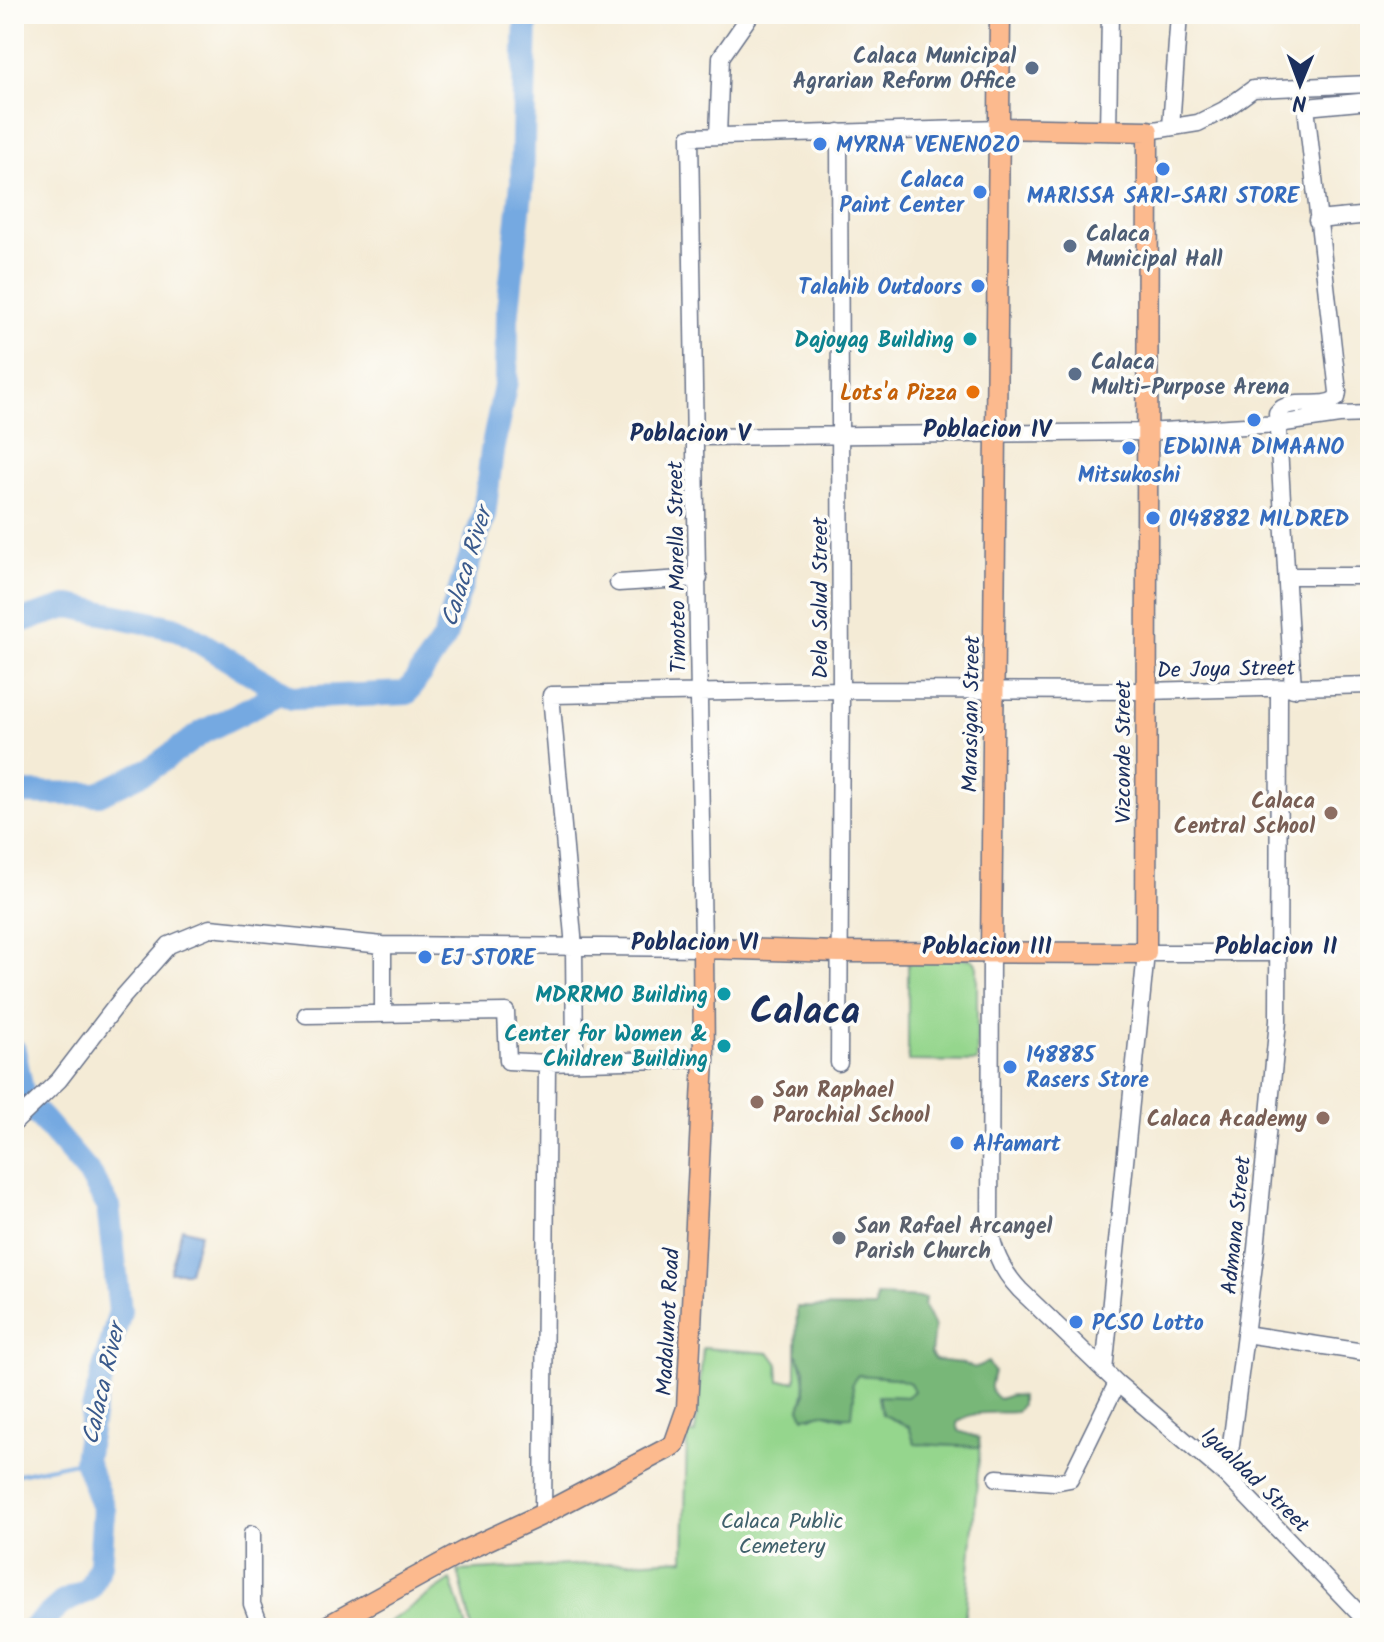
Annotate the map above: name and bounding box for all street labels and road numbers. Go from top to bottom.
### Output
street label: Timoteo Marella Street [659,460,698,673]
street label: Dela Salud Street [804,516,839,679]
street label: Marasigan Street [954,635,991,793]
street label: De Joya Street [1157,652,1296,689]
street label: Vizconde Street [1107,680,1142,824]
street label: Admana Street [1213,1154,1262,1296]
street label: Madalunot Road [648,1246,691,1397]
street label: Igualdad Street [1192,1419,1317,1543]

